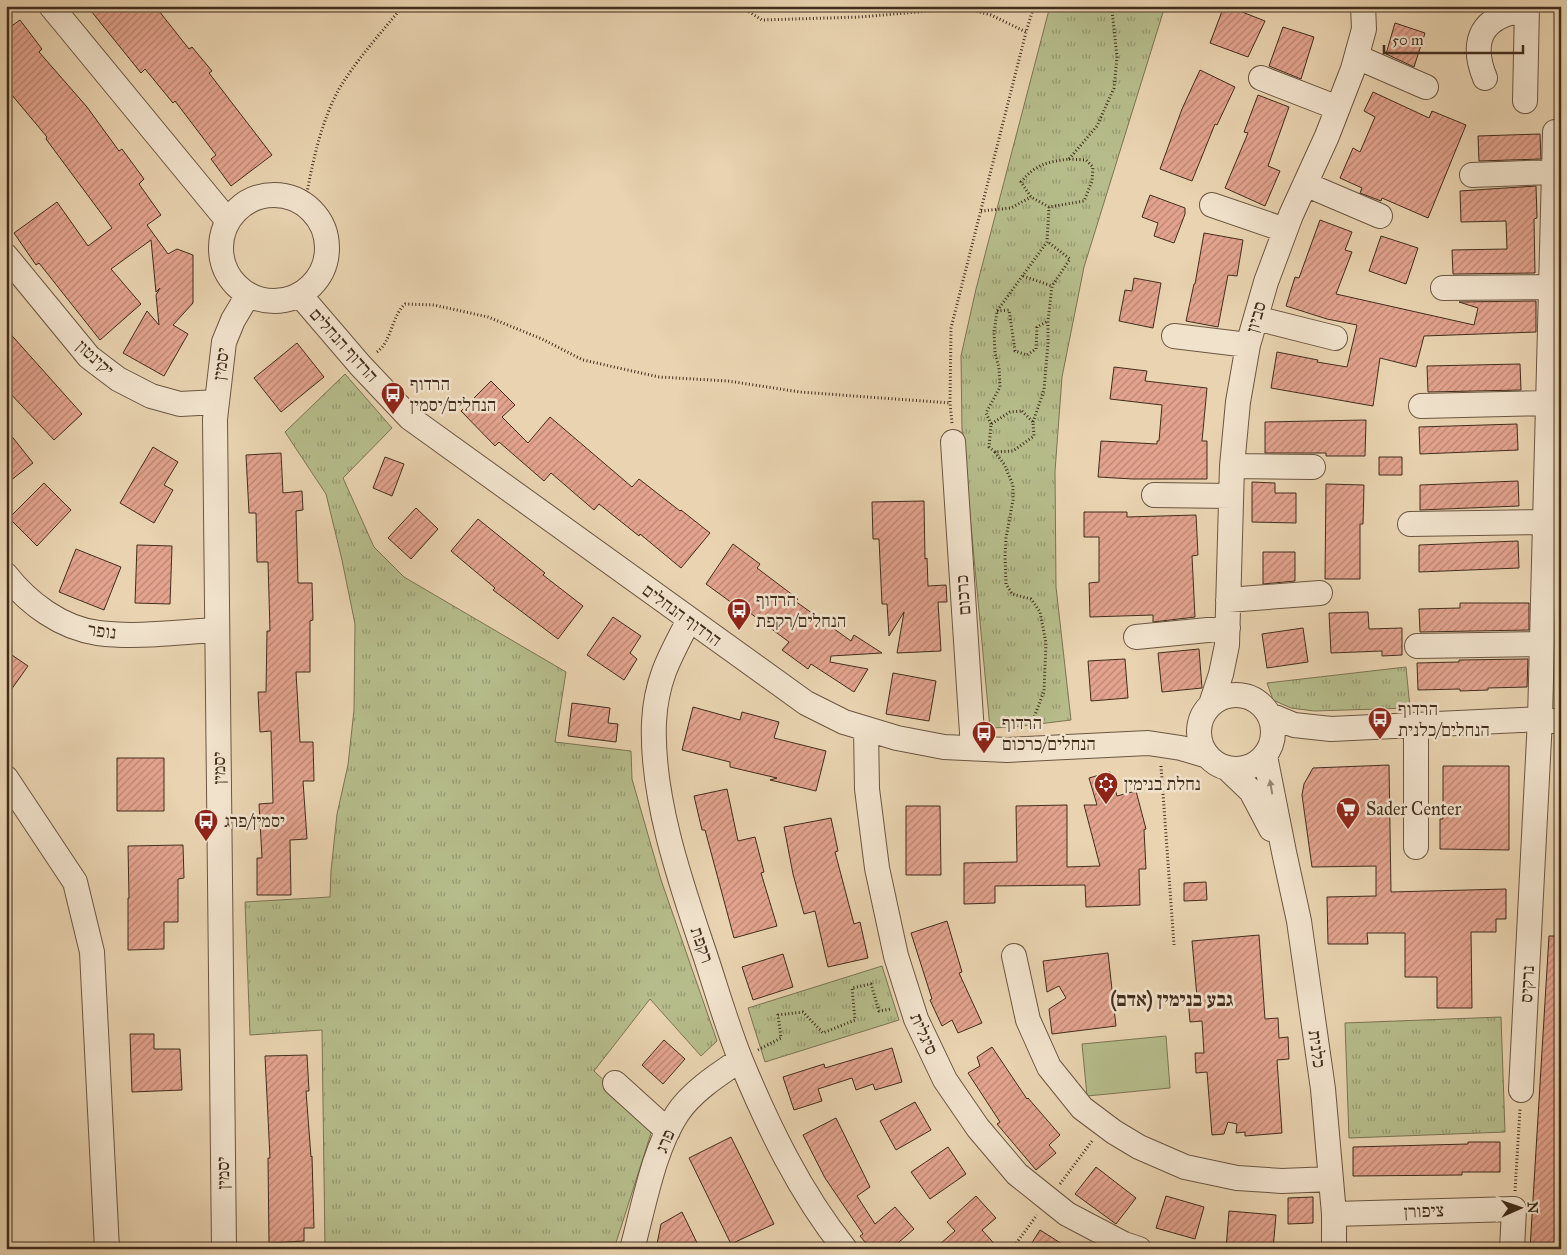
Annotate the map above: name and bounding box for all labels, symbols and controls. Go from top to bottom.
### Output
scale bar [1384,22,1523,54]
text: 50 m [1392,31,1424,49]
street label: סביון [1241,299,1271,335]
street label: הרדוף הנחלים [305,303,383,387]
street label: יקינטון [72,335,118,381]
street label: יסמין [208,346,234,382]
place label: הרדוף הנחלים/יסמין [410,373,496,416]
bus stop icon: הרדוף הנחלים/יסמין [380,381,406,415]
street label: כרכום [951,574,975,616]
street label: הרדוף הנחלים [638,579,726,651]
place label: הרדוף הנחלים/רקפת [756,589,846,632]
bus stop icon: הרדוף הנחלים/רקפת [726,597,752,631]
street label: נופר [86,618,118,644]
place label: הרדוף הנחלים/כלנית [1398,698,1490,741]
bus stop icon: הרדוף הנחלים/כלנית [1367,706,1393,740]
place label: הרדוף הנחלים/כרכום [1002,712,1096,755]
bus stop icon: הרדוף הנחלים/כרכום [971,720,997,754]
street label: יסמין [208,751,230,785]
synagogue icon: נחלת בנימין [1093,771,1119,805]
place label: נחלת בנימין [1124,773,1201,795]
one-way arrow [1266,779,1274,795]
supermarket icon: Sader Center [1335,796,1361,830]
place label: Sader Center [1366,798,1461,820]
bus stop icon: יסמין/פרג [193,808,219,842]
place label: יסמין/פרג [224,810,285,832]
street label: רקפת [686,924,718,966]
street label: נרקיס [1515,965,1539,1003]
district label: גבע בנימין (אדם) [1110,987,1234,1012]
street label: סיגלית [905,1010,943,1058]
street label: כלנית [1303,1029,1331,1069]
street label: פרג [650,1126,680,1156]
street label: יסמין [212,1156,234,1190]
north arrow [1494,1182,1544,1232]
street label: ציפורן [1404,1199,1444,1223]
text: N [1524,1201,1541,1214]

